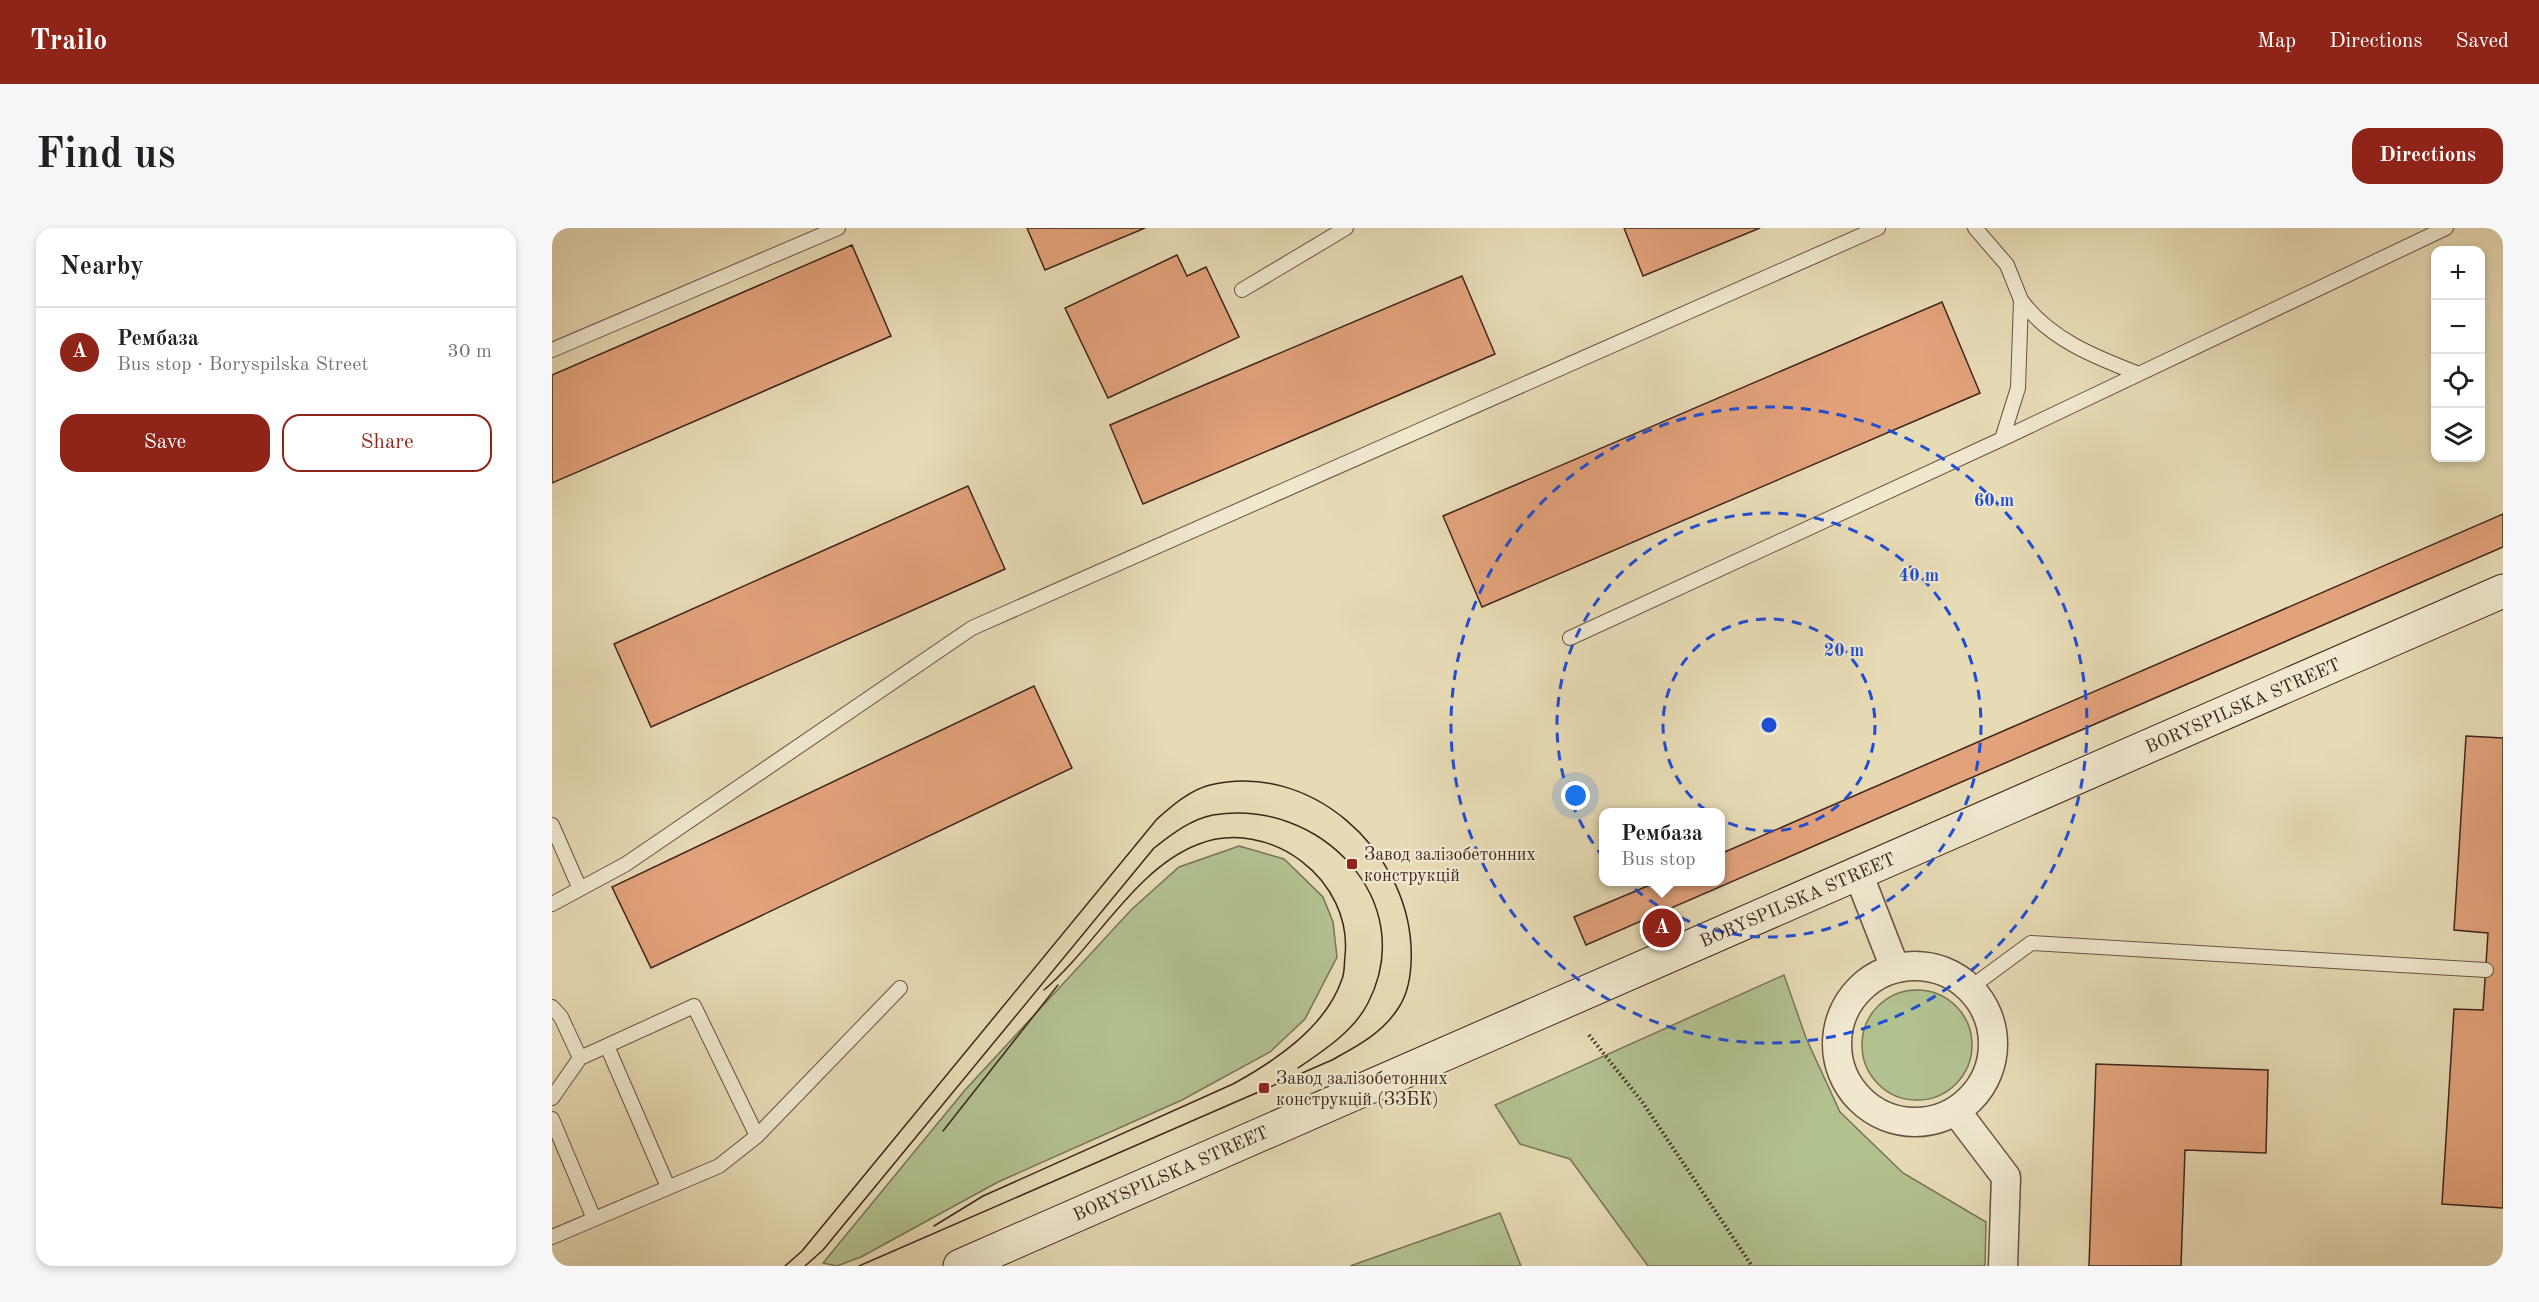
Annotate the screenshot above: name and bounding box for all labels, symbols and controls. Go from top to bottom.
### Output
text: Trailo [30,28,107,56]
text: Map [2257,31,2296,52]
text: Directions [2329,31,2423,52]
text: Saved [2456,31,2509,52]
button: Directions [2352,128,2503,184]
text: Find us [36,135,175,177]
map controls [2431,246,2485,462]
button: + [2431,246,2485,300]
text: Nearby [60,254,144,280]
button: − [2431,300,2485,354]
text: Рембаза [117,328,199,350]
text: A [72,342,87,362]
text: 30 m [447,342,492,362]
button: locate [2431,354,2485,408]
text: Bus stop · Boryspilska Street [117,355,368,375]
button: layers [2431,408,2485,462]
button: Save [60,414,270,472]
button: Share [282,414,492,472]
text: 60 m [1974,492,2014,510]
text: 40 m [1899,567,1939,585]
text: 20 m [1824,642,1864,660]
street label: BORYSPILSKA STREET [2143,656,2343,757]
centre of rings [1759,715,1779,735]
your location [1561,781,1590,810]
popup [1599,808,1725,886]
text: Рембаза [1621,823,1703,845]
place label: Завод залізобетонних конструкцій [1364,846,1536,885]
text: Bus stop [1621,850,1696,870]
street label: BORYSPILSKA STREET [1697,850,1898,951]
marker: Завод залізобетонних конструкцій [1345,857,1359,871]
pin: A [1642,906,1682,950]
place label: Завод залізобетонних конструкцій (ЗЗБК) [1276,1070,1448,1109]
marker: Завод залізобетонних конструкцій (ЗЗБК) [1257,1081,1271,1095]
street label: BORYSPILSKA STREET [1071,1124,1271,1225]

